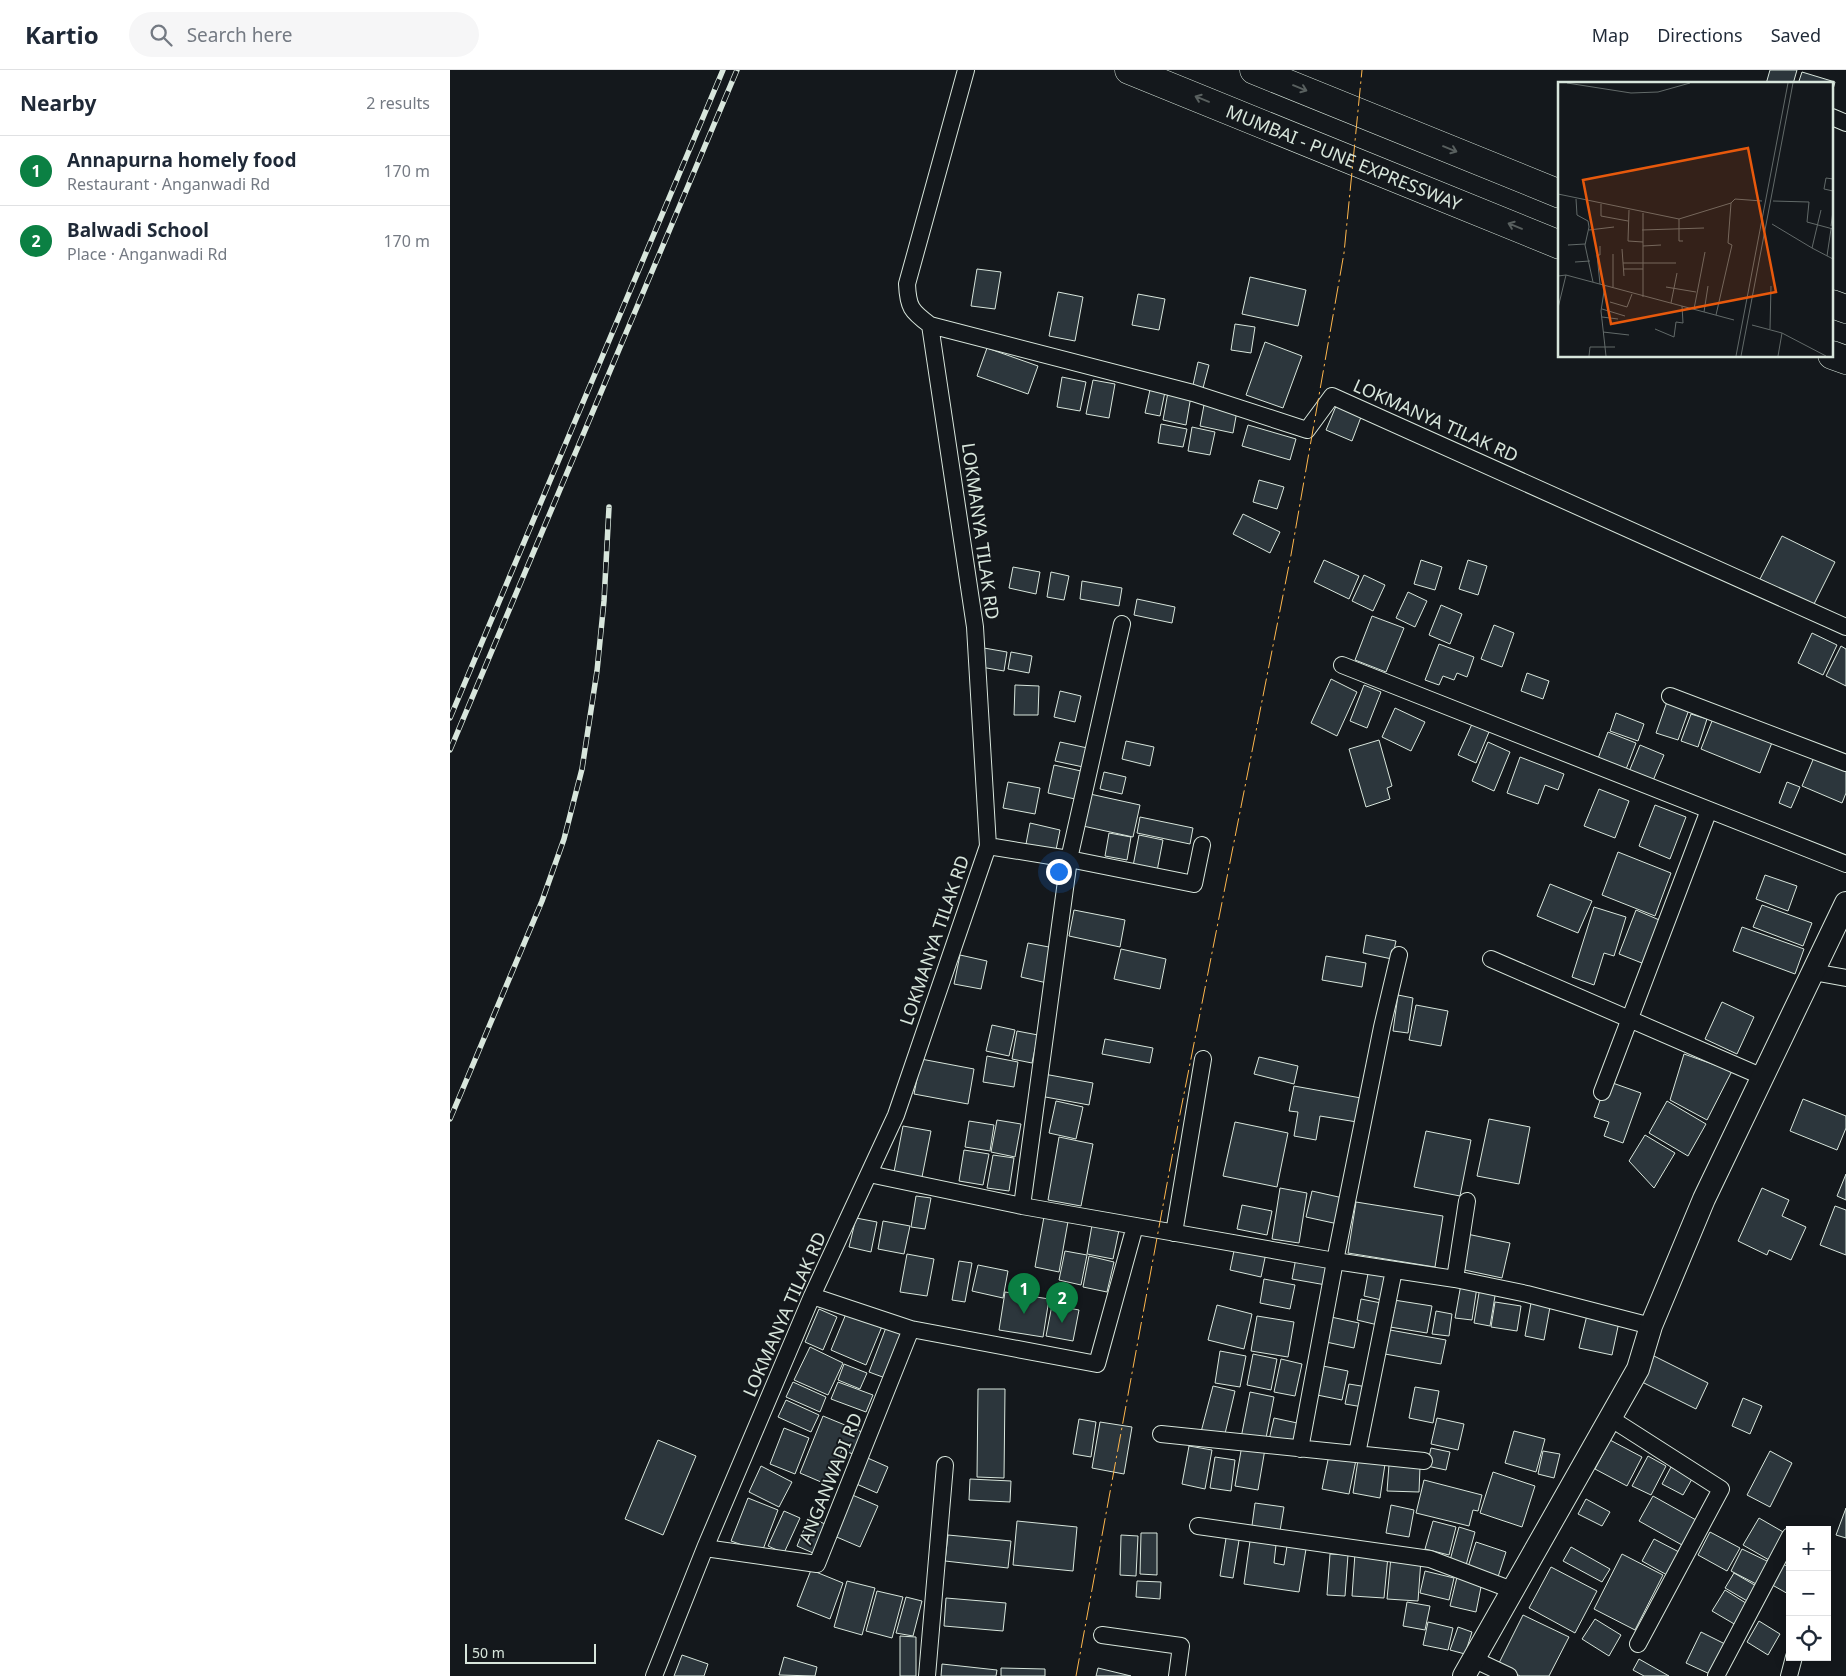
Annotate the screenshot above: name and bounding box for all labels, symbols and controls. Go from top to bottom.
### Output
search box [129,12,479,57]
text: Kartio [25,18,99,51]
icon: search [147,21,175,49]
text: Search here [187,22,292,48]
text: Map [1592,23,1629,47]
text: Directions [1657,23,1743,47]
text: Saved [1771,23,1821,47]
inset map [1558,82,1834,358]
one-way arrow [1292,84,1307,94]
text: Nearby [20,89,96,117]
text: 2 results [366,92,430,114]
one-way arrow [1195,94,1210,104]
street label: MUMBAI - PUNE EXPRESSWAY [1223,99,1466,216]
one-way arrow [1442,145,1457,155]
text: Annapurna homely food [67,147,296,173]
text: 1 [31,160,41,182]
text: 170 m [383,160,430,182]
text: Restaurant · Anganwadi Rd [67,173,270,195]
text: Balwadi School [67,217,209,243]
one-way arrow [1507,221,1522,230]
text: 2 [31,230,41,252]
text: 170 m [383,230,430,252]
text: Place · Anganwadi Rd [67,243,227,265]
street label: LOKMANYA TILAK RD [1350,373,1522,467]
street label: LOKMANYA TILAK RD [957,441,1005,621]
street label: LOKMANYA TILAK RD [894,852,974,1028]
your location [1046,859,1072,885]
street label: LOKMANYA TILAK RD [737,1228,831,1400]
pin: 1 [1008,1273,1040,1314]
pin: 2 [1046,1282,1078,1323]
street label: ANGANWADI RD [793,1409,867,1547]
map controls [1786,1526,1831,1661]
button: + [1786,1526,1831,1571]
button: − [1786,1571,1831,1616]
button: locate [1786,1616,1831,1661]
scale bar [465,1641,596,1664]
text: 50 m [472,1643,505,1662]

